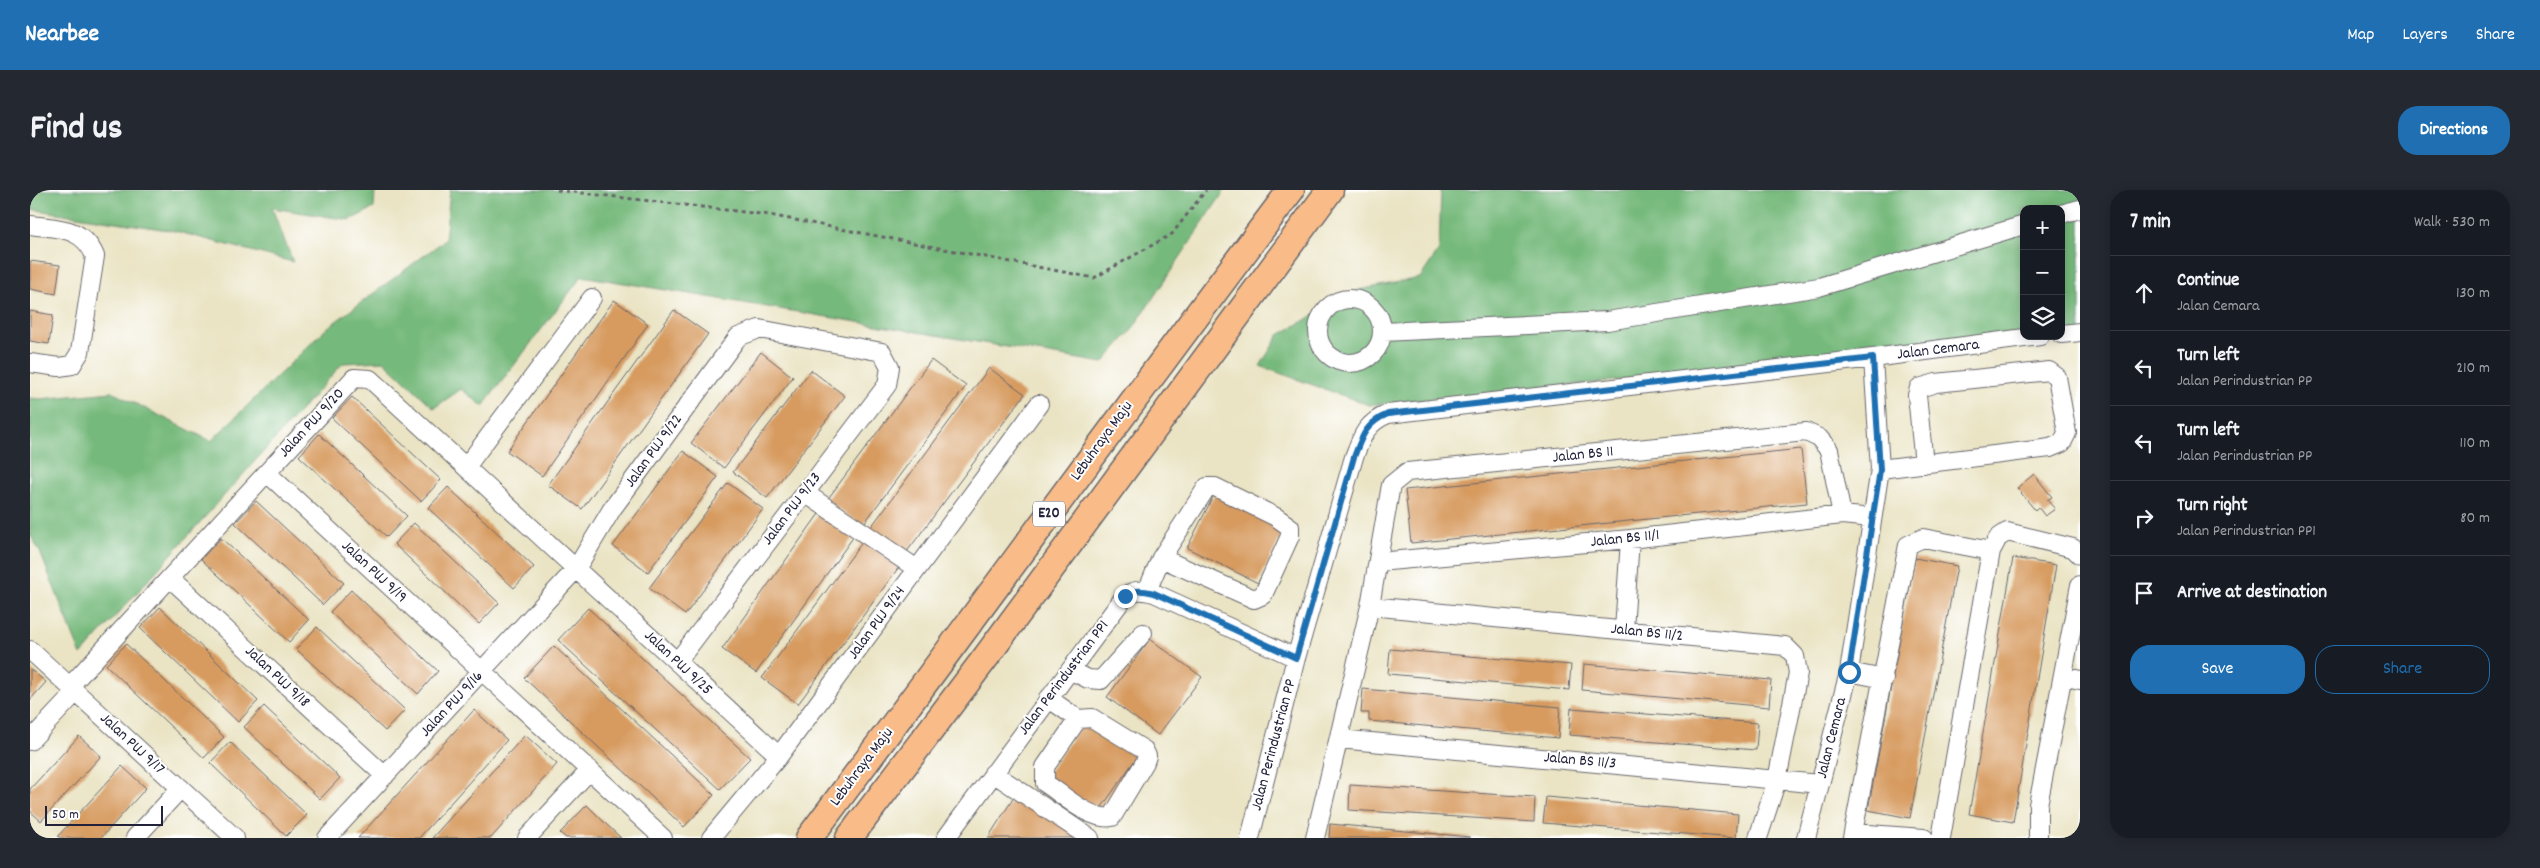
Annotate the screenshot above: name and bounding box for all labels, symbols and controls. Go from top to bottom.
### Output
text: Nearbee [25,18,99,52]
text: Map [2347,23,2374,48]
text: Layers [2402,23,2448,48]
text: Share [2476,23,2515,48]
text: Find us [30,105,122,155]
button: Directions [2398,106,2510,155]
map controls [2020,205,2065,340]
button: + [2020,205,2065,250]
text: 7 min [2130,208,2171,238]
text: Walk · 530 m [2414,211,2490,234]
button: − [2020,250,2065,295]
text: Continue [2177,268,2239,295]
icon: ahead [2130,279,2158,307]
text: 130 m [2456,282,2490,305]
button: layers [2020,295,2065,340]
text: Jalan Cemara [2177,295,2260,318]
street label: Jalan Cemara [1896,333,1981,366]
text: Turn left [2177,343,2240,370]
icon: left [2130,354,2158,382]
text: 210 m [2456,357,2490,380]
text: Jalan Perindustrian PP [2177,370,2312,393]
street label: Jalan PUJ 9/20 [274,383,350,463]
street label: Lebuhraya Maju [1065,396,1139,486]
street label: Jalan PUJ 9/22 [619,409,689,493]
text: Turn left [2177,418,2240,445]
icon: left [2130,429,2158,457]
text: 110 m [2460,432,2490,455]
street label: Jalan BS 11 [1551,440,1615,470]
text: Jalan Perindustrian PP [2177,445,2312,468]
street label: Jalan PUJ 9/23 [757,468,827,550]
text: Turn right [2177,493,2248,520]
road number: E20 [1033,502,1065,526]
icon: right [2130,504,2158,532]
text: 80 m [2460,507,2490,530]
text: Jalan Perindustrian PP1 [2177,520,2316,543]
street label: Jalan BS 11/1 [1589,524,1661,554]
street label: Jalan PUJ 9/19 [336,535,412,609]
icon: arrive [2130,579,2158,607]
text: Arrive at destination [2177,580,2327,607]
street label: Jalan PUJ 9/24 [843,582,911,664]
route end [1114,585,1137,608]
street label: Jalan Perindustrian PP1 [1013,616,1115,740]
street label: Jalan BS 11/2 [1610,618,1684,648]
street label: Jalan PUJ 9/25 [639,625,717,701]
street label: Jalan PUJ 9/18 [239,641,315,713]
button: Save [2130,645,2305,694]
button: Share [2315,645,2490,694]
route start [1838,661,1861,684]
street label: Jalan PUJ 9/16 [415,666,489,742]
street label: Jalan Perindustrian PP [1245,677,1303,813]
street label: Jalan Cemara [1811,695,1853,781]
street label: Jalan PUJ 9/17 [94,708,170,780]
street label: Lebuhraya Maju [825,723,899,811]
street label: Jalan BS 11/3 [1543,746,1617,776]
scale bar [45,803,162,826]
text: 50 m [52,805,79,825]

